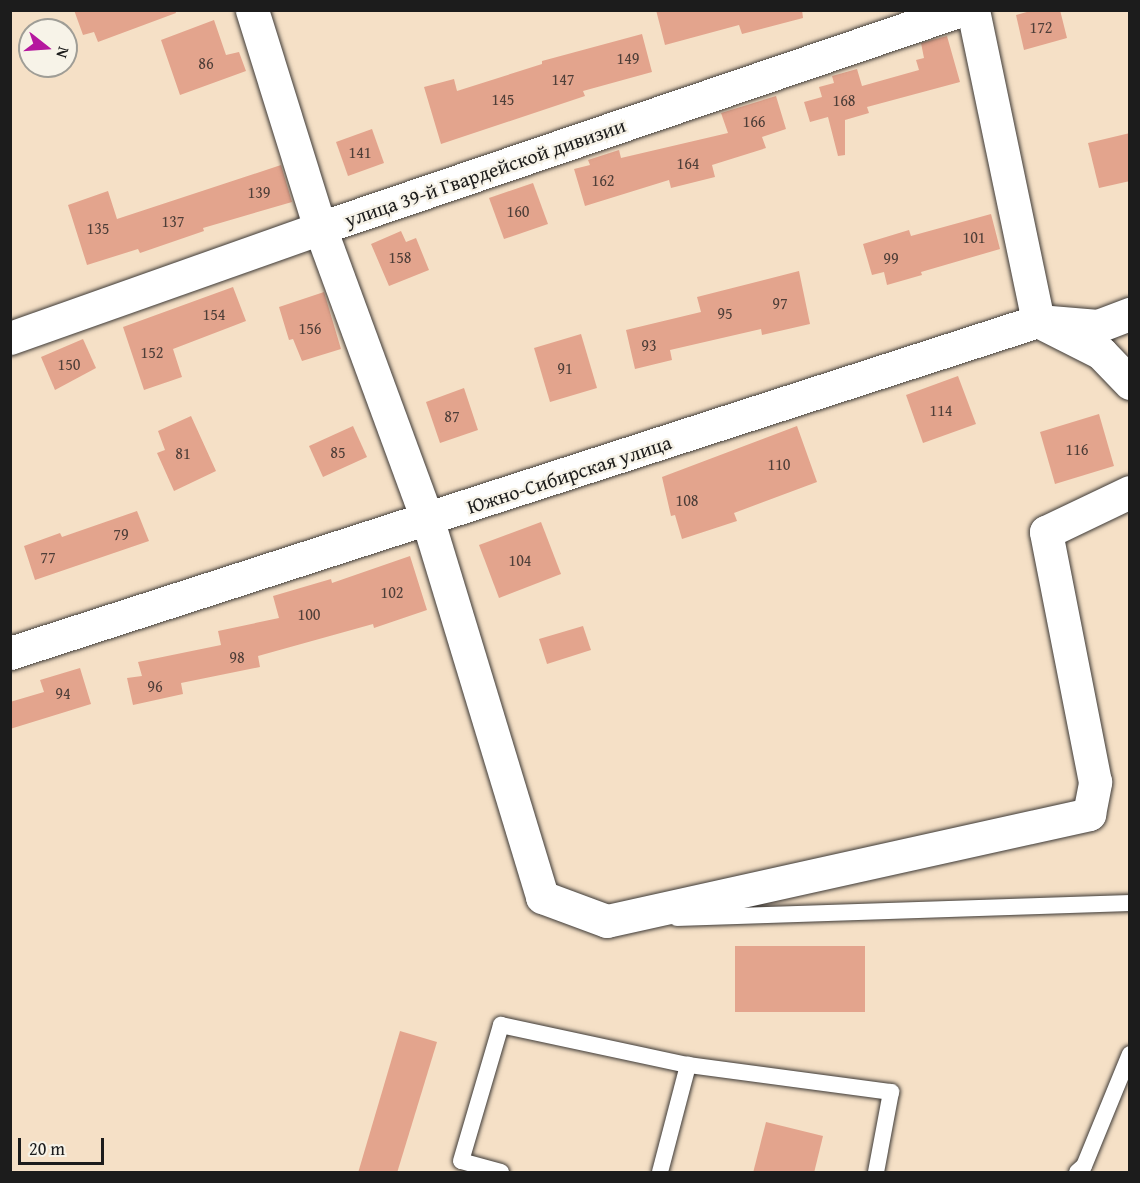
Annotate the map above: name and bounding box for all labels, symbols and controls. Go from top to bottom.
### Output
house number: 172 [1029,17,1053,37]
north arrow [18,18,78,78]
text: N [50,44,76,61]
house number: 149 [616,48,640,68]
house number: 86 [198,53,214,73]
house number: 147 [551,69,575,89]
house number: 145 [491,89,515,109]
house number: 168 [832,90,856,110]
house number: 166 [742,111,766,131]
street label: улица 39-й Гвардейской дивизии [341,113,629,231]
house number: 141 [348,142,372,162]
house number: 164 [676,153,700,173]
house number: 162 [591,170,615,190]
house number: 139 [247,182,271,202]
house number: 160 [506,201,530,221]
house number: 137 [161,211,185,231]
house number: 135 [86,218,110,238]
house number: 101 [962,227,986,247]
house number: 158 [388,247,412,267]
house number: 99 [883,248,899,268]
house number: 97 [772,293,788,313]
house number: 95 [717,303,733,323]
house number: 154 [202,304,226,324]
house number: 156 [298,318,322,338]
house number: 93 [641,335,657,355]
house number: 152 [140,342,164,362]
house number: 150 [57,354,81,374]
house number: 91 [557,358,573,378]
house number: 114 [929,400,953,420]
house number: 87 [444,406,460,426]
street label: Южно-Сибирская улица [464,430,674,518]
house number: 116 [1065,439,1089,459]
house number: 85 [330,442,346,462]
house number: 81 [175,443,191,463]
house number: 110 [767,454,791,474]
house number: 108 [675,490,699,510]
house number: 79 [113,524,129,544]
house number: 77 [40,547,56,567]
house number: 104 [508,550,532,570]
house number: 102 [380,582,404,602]
house number: 100 [297,604,321,624]
house number: 98 [229,647,245,667]
house number: 96 [147,676,163,696]
house number: 94 [55,683,71,703]
scale bar [21,1126,106,1164]
text: 20 m [29,1135,65,1162]

